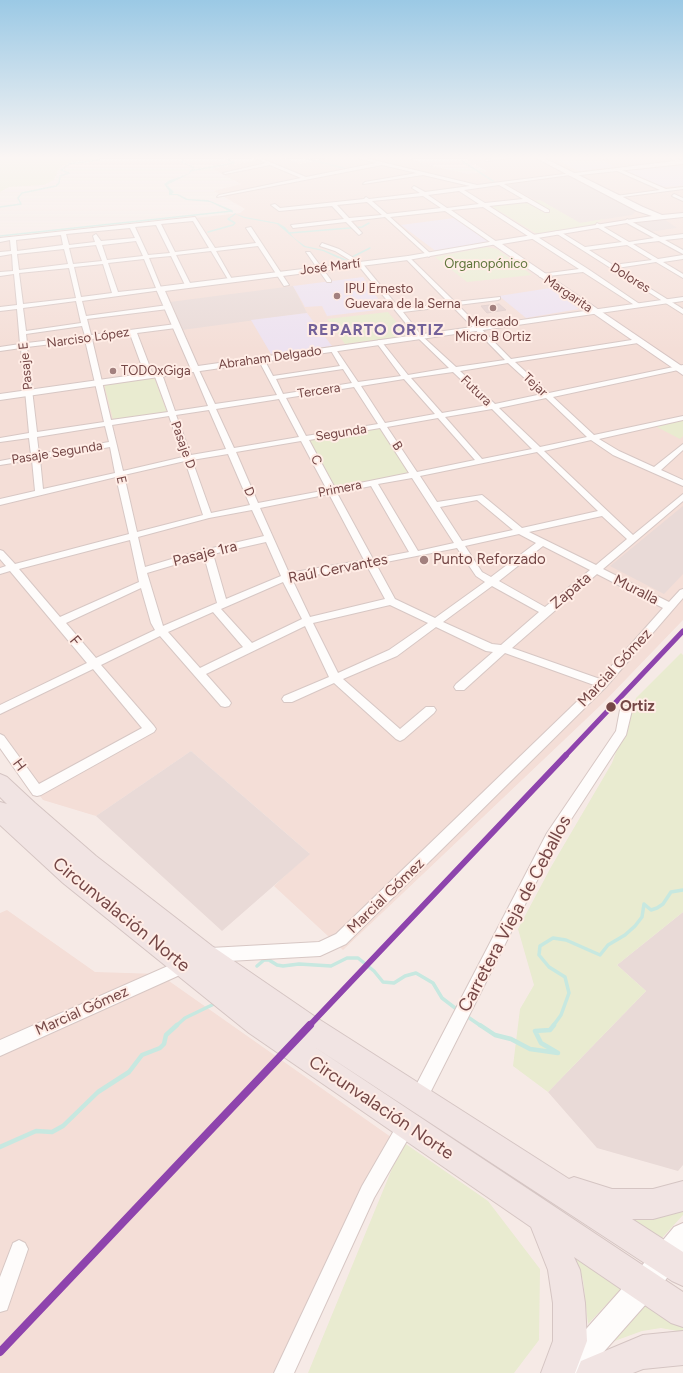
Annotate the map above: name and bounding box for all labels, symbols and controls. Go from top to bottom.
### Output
street label: José Martí [299,256,361,278]
park label: Organopónico [444,256,528,272]
street label: Dolores [607,260,653,296]
street label: Margarita [541,272,595,316]
place label: IPU Ernesto Guevara de la Serna [345,281,461,312]
marker: IPU Ernesto Guevara de la Serna [332,291,342,301]
marker: Mercado Micro B Ortiz [488,303,498,313]
place label: Mercado Micro B Ortiz [455,314,531,345]
district label: REPARTO ORTIZ [308,320,444,340]
street label: Narciso López [46,324,130,352]
street label: Pasaje E [16,341,36,391]
street label: Abraham Delgado [217,343,323,373]
place label: TODOxGiga [121,363,191,379]
marker: TODOxGiga [108,366,118,376]
street label: Tejar [519,370,551,400]
street label: Futura [457,372,495,410]
street label: Tercera [297,380,341,402]
street label: Pasaje D [167,419,199,471]
street label: Segunda [314,421,368,445]
street label: Pasaje Segunda [10,438,104,468]
street label: B [388,438,406,454]
street label: C [307,452,325,468]
street label: E [113,475,129,485]
street label: Primera [317,477,363,501]
street label: D [240,485,258,499]
street label: Pasaje 1ra [171,537,239,571]
street label: Raúl Cervantes [287,551,389,587]
place label: Punto Reforzado [433,551,546,569]
marker: Punto Reforzado [418,554,430,566]
street label: Zapata [547,569,595,613]
street label: Muralla [611,571,661,609]
street label: Marcial Gómez [574,625,656,711]
street label: F [65,632,85,650]
place label: Ortiz [620,698,655,716]
marker: Ortiz [604,700,618,714]
street label: H [8,755,30,775]
street label: Carretera Vieja de Ceballos [454,812,576,1016]
street label: Circunvalación Norte [48,853,194,977]
street label: Marcial Gómez [344,855,428,937]
street label: Marcial Gómez [33,982,131,1040]
street label: Circunvalación Norte [304,1051,458,1165]

